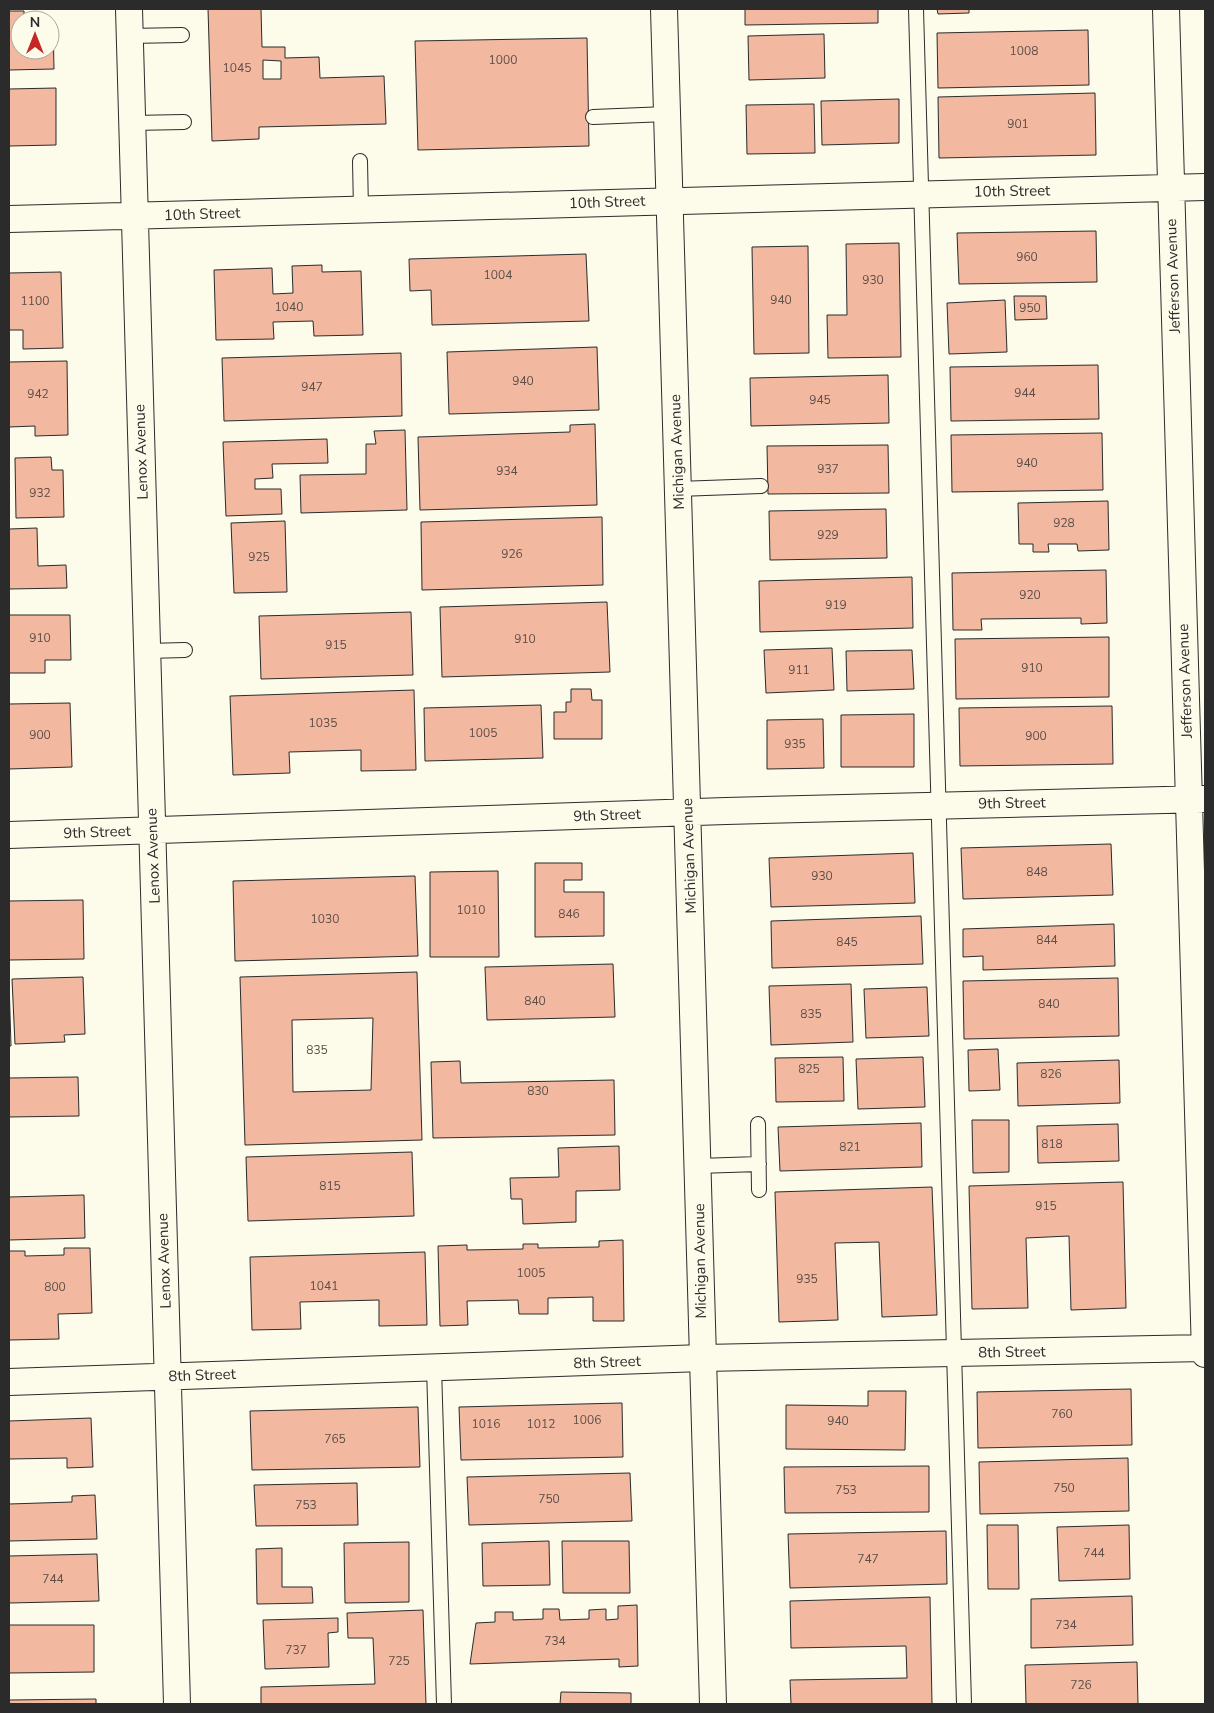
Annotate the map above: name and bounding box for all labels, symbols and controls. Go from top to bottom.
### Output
north arrow [10,10,60,60]
text: N [30,13,40,32]
house number: 1008 [1010,43,1038,59]
house number: 1000 [489,52,517,68]
house number: 1045 [223,60,251,76]
house number: 901 [1007,116,1029,132]
street label: 10th Street [974,180,1051,202]
street label: 10th Street [568,191,646,213]
street label: 10th Street [163,203,241,225]
street label: Jefferson Avenue [1161,218,1185,335]
house number: 960 [1016,249,1038,265]
house number: 1004 [484,267,512,283]
house number: 930 [862,272,884,288]
house number: 940 [770,292,792,308]
house number: 1100 [21,293,49,309]
house number: 1040 [275,299,303,315]
house number: 950 [1019,300,1041,316]
house number: 940 [512,373,534,389]
house number: 947 [301,379,323,395]
house number: 944 [1014,385,1036,401]
house number: 942 [27,386,49,402]
house number: 945 [809,392,831,408]
street label: Michigan Avenue [665,394,689,510]
street label: Lenox Avenue [129,404,153,500]
house number: 940 [1016,455,1038,471]
house number: 937 [817,461,839,477]
house number: 934 [496,463,518,479]
house number: 932 [29,485,51,501]
house number: 928 [1053,515,1075,531]
house number: 929 [817,527,839,543]
house number: 926 [501,546,523,562]
house number: 925 [248,549,270,565]
house number: 920 [1019,587,1041,603]
house number: 919 [825,597,847,613]
street label: Jefferson Avenue [1173,623,1197,740]
house number: 910 [29,630,51,646]
house number: 910 [514,631,536,647]
house number: 915 [325,637,347,653]
house number: 910 [1021,660,1043,676]
house number: 911 [788,662,810,678]
house number: 1035 [309,715,337,731]
house number: 1005 [469,725,497,741]
house number: 900 [29,727,51,743]
house number: 900 [1025,728,1047,744]
house number: 935 [784,736,806,752]
street label: 9th Street [978,792,1047,814]
street label: Michigan Avenue [677,798,701,914]
street label: 9th Street [573,804,642,826]
street label: Lenox Avenue [141,808,165,904]
street label: 9th Street [63,821,132,843]
house number: 848 [1026,864,1048,880]
house number: 930 [811,868,833,884]
house number: 1010 [457,902,485,918]
house number: 846 [558,906,580,922]
house number: 1030 [311,911,339,927]
house number: 844 [1036,932,1058,948]
house number: 845 [836,934,858,950]
house number: 840 [524,993,546,1009]
house number: 840 [1038,996,1060,1012]
house number: 835 [800,1006,822,1022]
house number: 835 [306,1042,328,1058]
house number: 825 [798,1061,820,1077]
house number: 826 [1040,1066,1062,1082]
house number: 830 [527,1083,549,1099]
house number: 818 [1041,1136,1063,1152]
house number: 821 [839,1139,861,1155]
house number: 815 [319,1178,341,1194]
house number: 915 [1035,1198,1057,1214]
street label: Michigan Avenue [689,1203,711,1319]
street label: Lenox Avenue [152,1213,176,1309]
house number: 1005 [517,1265,545,1281]
house number: 935 [796,1271,818,1287]
house number: 1041 [310,1278,338,1294]
house number: 800 [44,1279,66,1295]
street label: 8th Street [978,1341,1047,1363]
street label: 8th Street [573,1351,642,1373]
street label: 8th Street [168,1364,237,1386]
house number: 760 [1051,1406,1073,1422]
house number: 1006 [573,1412,601,1428]
house number: 940 [827,1413,849,1429]
house number: 1016 [472,1416,500,1432]
house number: 1012 [527,1416,555,1432]
house number: 765 [324,1431,346,1447]
house number: 750 [1053,1480,1075,1496]
house number: 753 [835,1482,857,1498]
house number: 750 [538,1491,560,1507]
house number: 753 [295,1497,317,1513]
house number: 744 [1083,1545,1105,1561]
house number: 747 [857,1551,879,1567]
house number: 744 [42,1571,64,1587]
house number: 734 [1055,1617,1077,1633]
house number: 734 [544,1633,566,1649]
house number: 737 [285,1642,307,1658]
house number: 725 [388,1653,410,1669]
house number: 726 [1070,1677,1092,1693]

